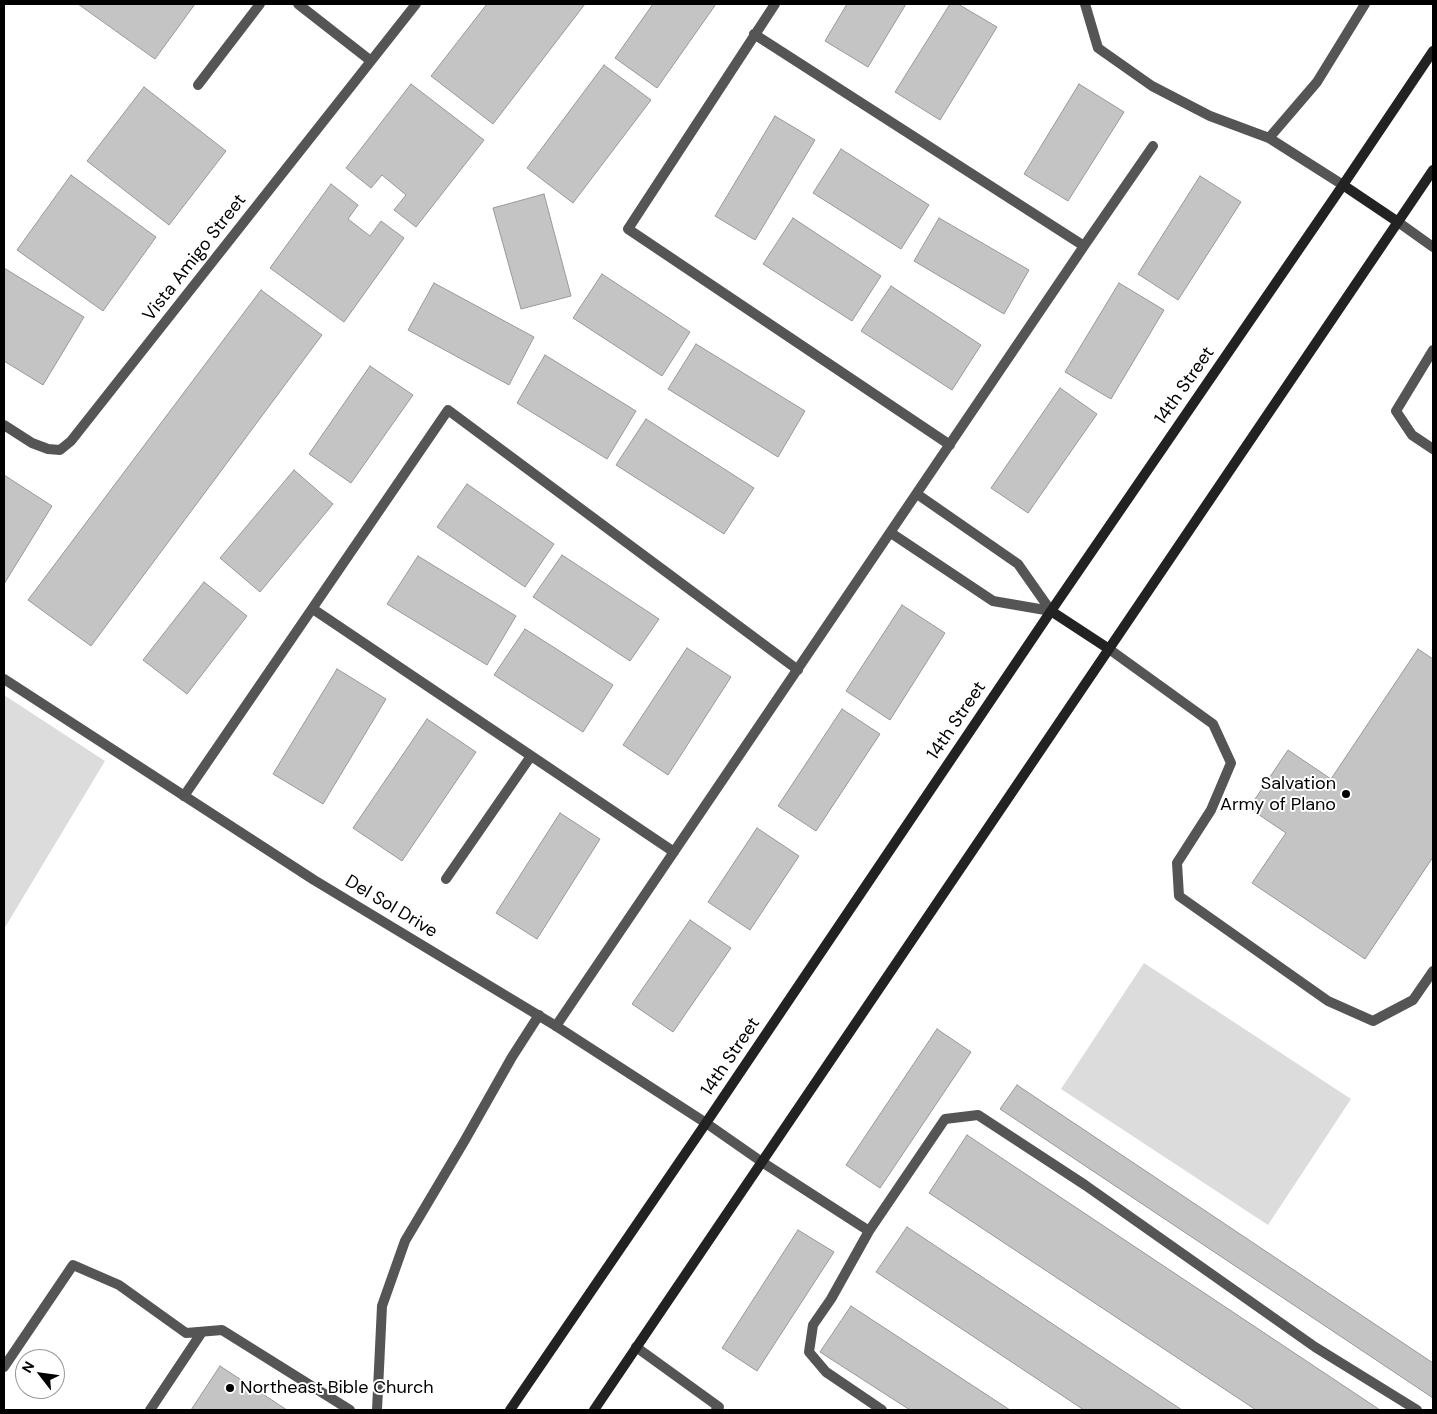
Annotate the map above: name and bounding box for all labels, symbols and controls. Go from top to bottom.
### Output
street label: Vista Amigo Street [139,190,251,326]
street label: 14th Street [1150,343,1220,429]
street label: 14th Street [923,678,991,764]
place label: Salvation Army of Plano [1220,773,1336,816]
marker: Salvation Army of Plano [1340,788,1352,800]
street label: Del Sol Drive [341,871,441,943]
street label: 14th Street [697,1014,765,1100]
north arrow [15,1349,65,1399]
text: N [18,1358,38,1376]
place label: Northeast Bible Church [240,1377,434,1399]
marker: Northeast Bible Church [224,1382,236,1394]

